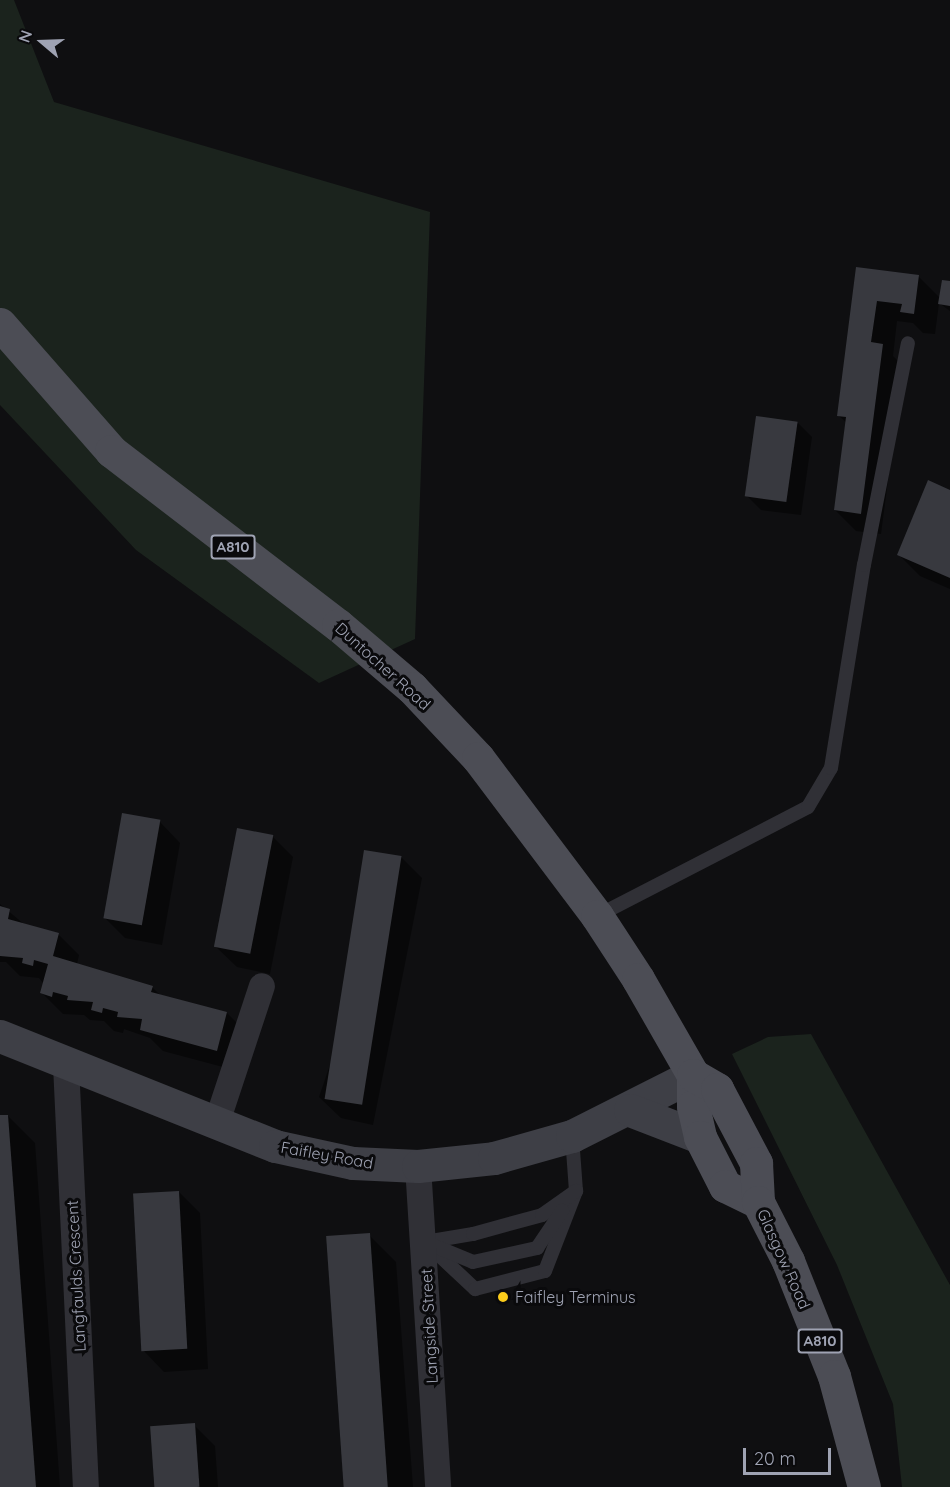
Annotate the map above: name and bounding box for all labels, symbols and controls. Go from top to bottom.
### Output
north arrow [12,12,72,72]
text: N [14,27,36,45]
road number: A810 [210,535,256,559]
street label: Duntocher Road [331,618,435,714]
street label: Faifley Road [279,1137,375,1173]
street label: Langfaulds Crescent [62,1200,90,1352]
street label: Glasgow Road [753,1206,815,1312]
street label: Langside Street [416,1268,442,1384]
place label: Faifley Terminus [515,1287,636,1307]
marker: Faifley Terminus [496,1290,510,1304]
road number: A810 [798,1329,842,1353]
scale bar [746,1436,834,1474]
text: 20 m [754,1447,796,1470]

